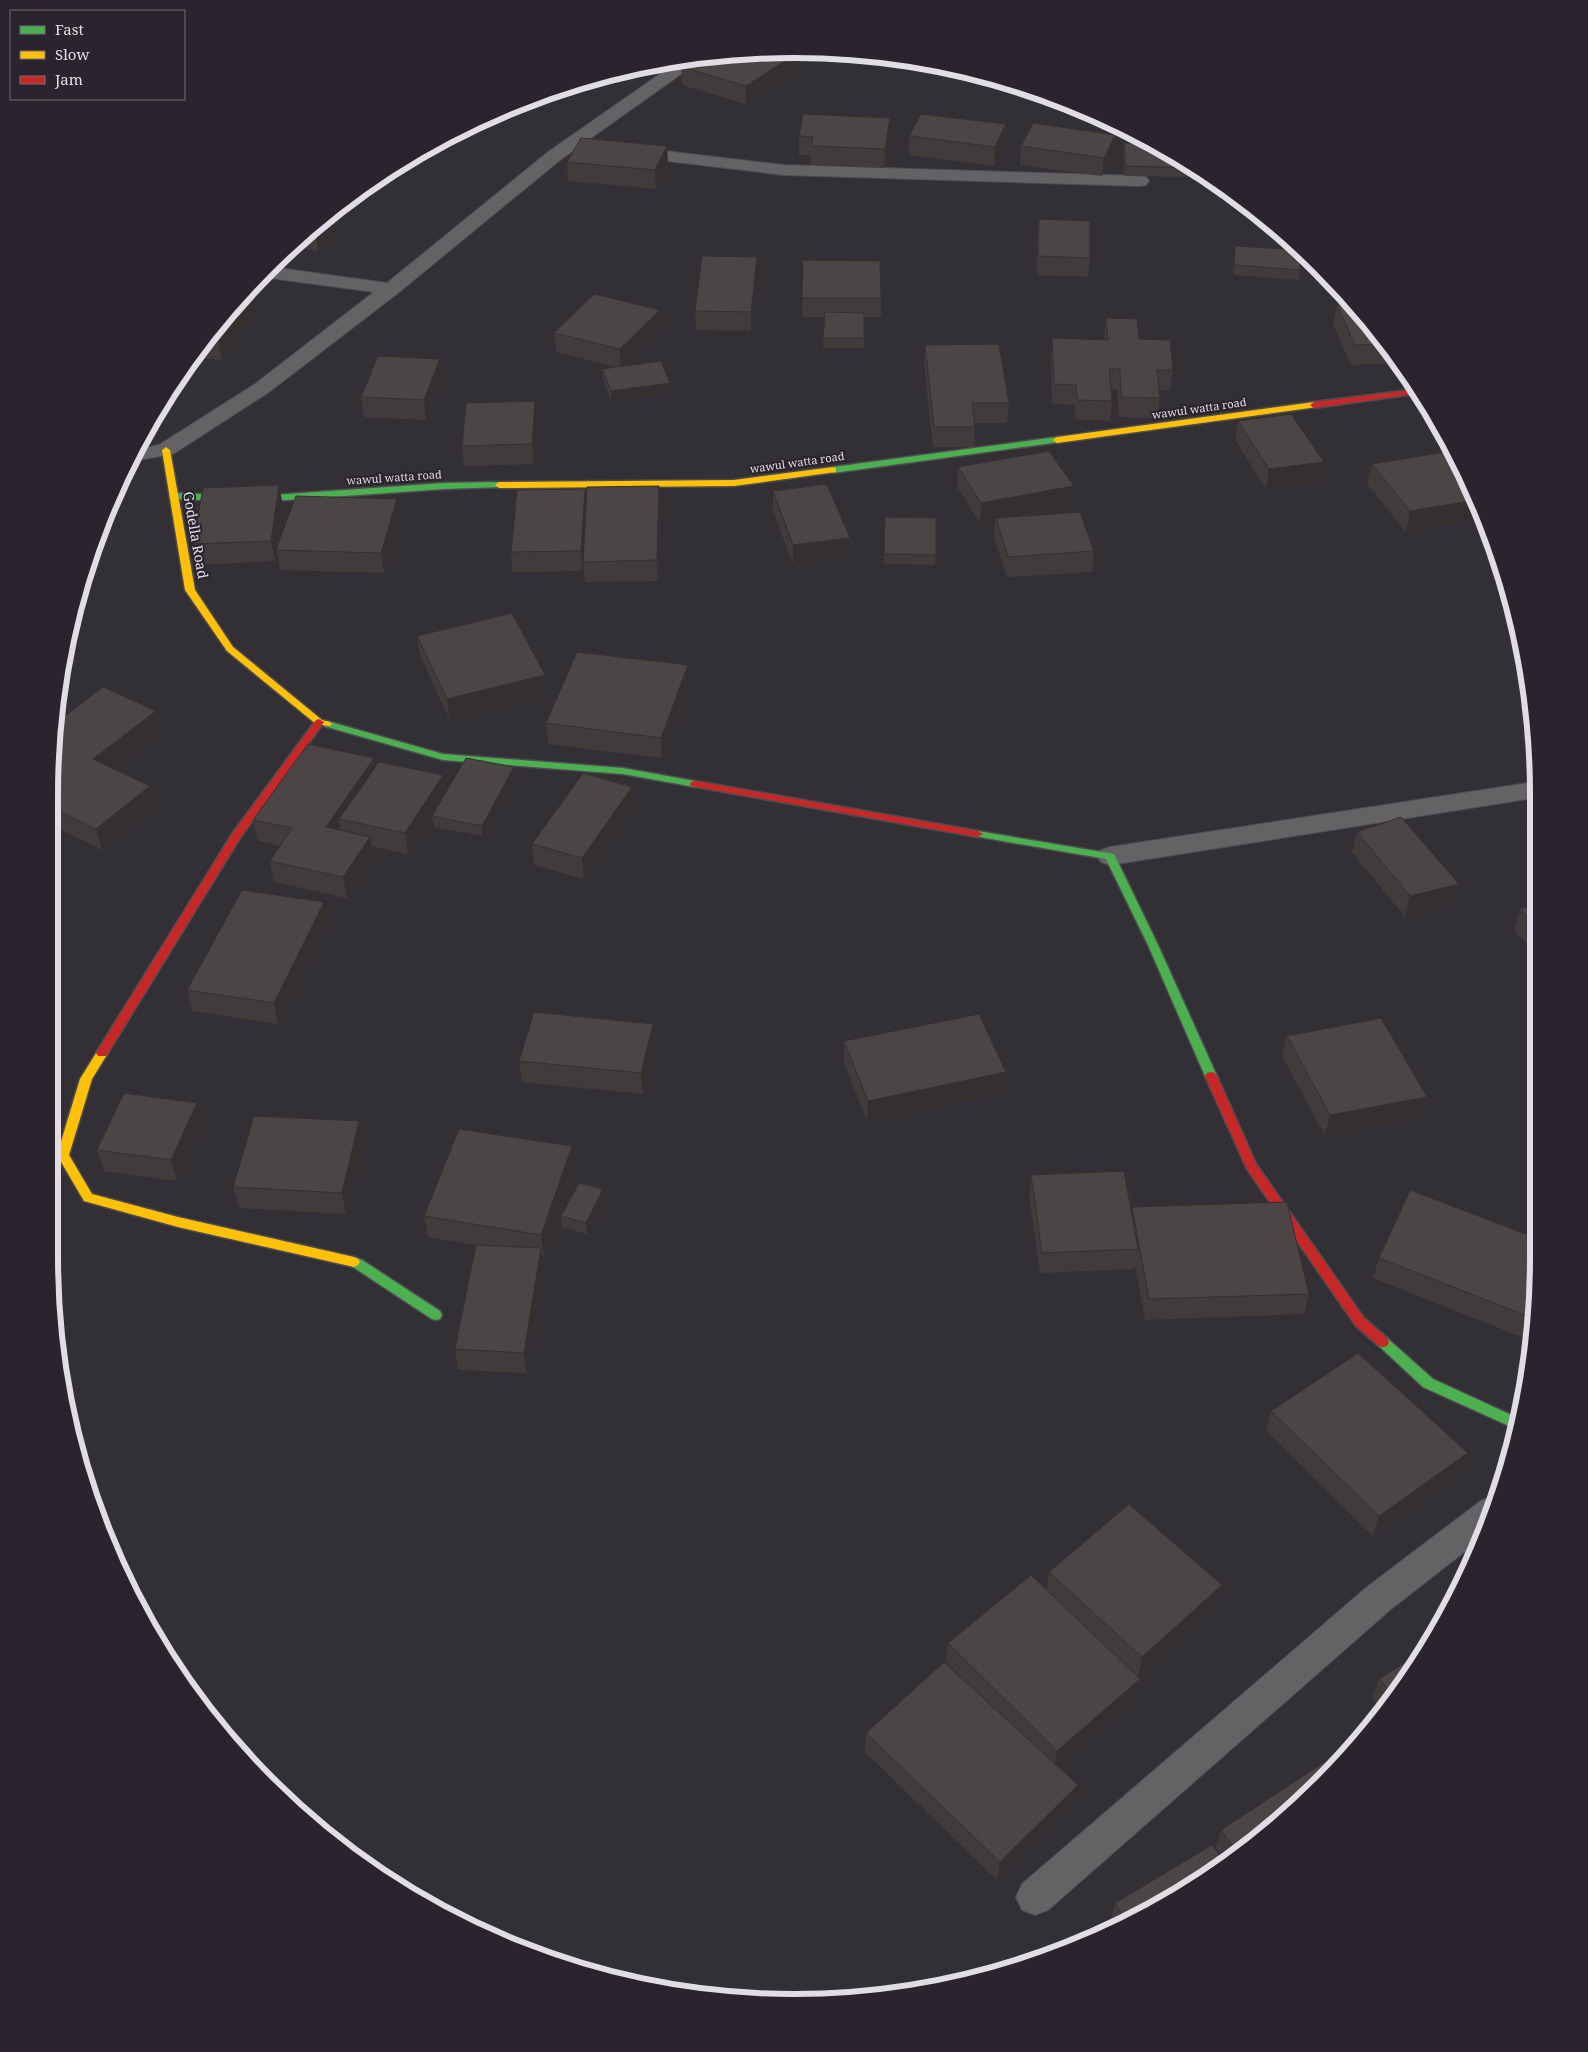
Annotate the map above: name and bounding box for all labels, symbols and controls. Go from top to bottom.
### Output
legend [10,10,185,100]
text: Fast [55,19,84,39]
text: Slow [55,44,89,64]
text: Jam [54,69,83,89]
street label: wawul watta road [1151,394,1248,422]
street label: wawul watta road [749,448,846,476]
street label: wawul watta road [346,466,442,488]
street label: Godella Road [179,490,213,580]

